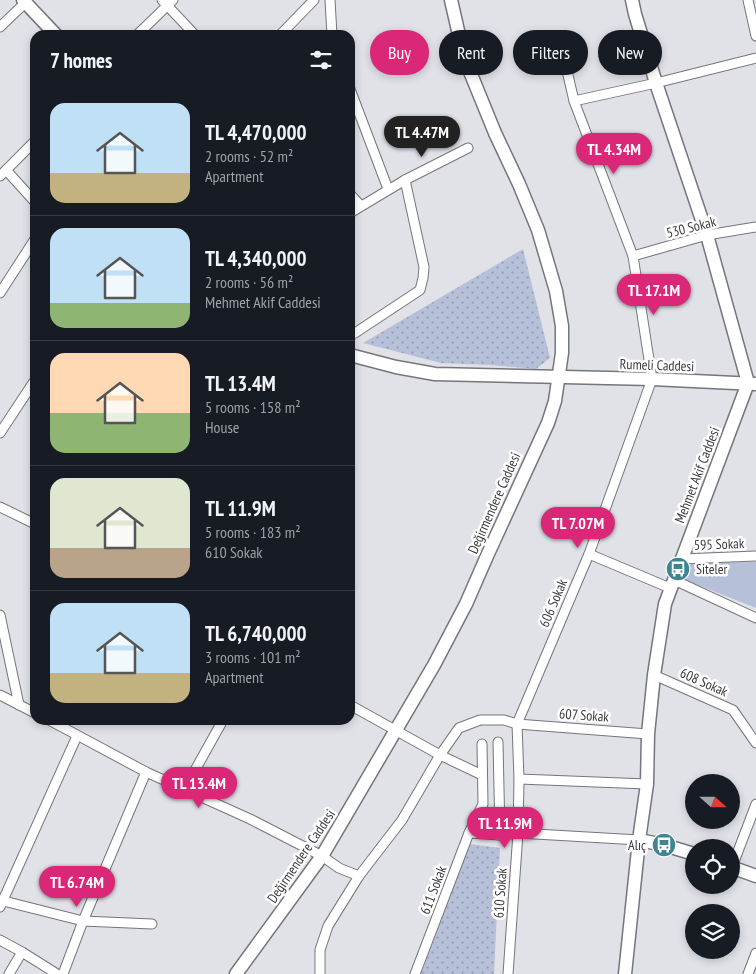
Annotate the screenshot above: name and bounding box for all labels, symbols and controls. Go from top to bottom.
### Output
chip: Buy [370,30,429,75]
chip: Rent [439,30,503,75]
chip: Filters [513,30,588,75]
chip: New [598,30,662,75]
icon: filters [307,46,335,74]
text: 7 homes [50,47,112,74]
pin: TL 4.47M [370,116,474,158]
text: TL 4,470,000 [205,119,307,146]
text: TL 4.47M [395,122,449,142]
icon: home [90,123,150,183]
pin: TL 4.34M [562,132,666,175]
text: TL 4.34M [587,139,641,159]
text: 2 rooms · 52 m² [205,146,293,166]
text: Apartment [205,166,264,186]
street label: 530 Sokak [664,212,718,242]
text: TL 4,340,000 [205,245,307,272]
icon: home [90,248,150,308]
text: 2 rooms · 56 m² [205,272,293,292]
pin: TL 17.1M [602,274,706,316]
text: TL 17.1M [628,280,680,300]
text: Mehmet Akif Caddesi [205,292,321,312]
street label: Rumeli Caddesi [619,355,695,375]
text: TL 13.4M [205,370,276,397]
icon: home [90,373,150,433]
text: 5 rooms · 158 m² [205,397,301,417]
text: House [205,417,239,437]
street label: Mehmet Akif Caddesi [670,424,724,526]
street label: Değirmendere Caddesi [464,450,524,556]
text: TL 11.9M [205,495,276,522]
icon: home [90,498,150,558]
pin: TL 7.07M [526,506,630,549]
text: TL 7.07M [552,513,604,533]
text: 5 rooms · 183 m² [205,522,301,542]
street label: 595 Sokak [694,534,745,554]
text: 610 Sokak [205,542,263,562]
bus stop icon: Siteler [665,556,691,582]
place label: Siteler [696,560,728,578]
street label: 606 Sokak [535,576,571,630]
text: TL 6,740,000 [205,620,307,647]
icon: home [90,623,150,683]
text: 3 rooms · 101 m² [205,647,301,667]
street label: 608 Sokak [677,664,731,701]
text: Apartment [205,667,264,687]
street label: 607 Sokak [559,704,610,726]
pin: TL 13.4M [147,766,251,809]
text: TL 13.4M [172,773,226,793]
north arrow [685,774,740,829]
map controls [685,774,740,959]
street label: Değirmendere Caddesi [263,806,339,906]
pin: TL 11.9M [453,806,557,849]
text: TL 11.9M [478,813,532,833]
bus stop icon: Alıç [651,832,677,858]
place label: Alıç [628,836,646,854]
button: locate [685,839,740,894]
street label: 611 Sokak [416,863,451,917]
pin: TL 6.74M [25,866,129,908]
street label: 610 Sokak [489,867,511,919]
text: TL 6.74M [50,872,104,892]
button: layers [685,904,740,959]

